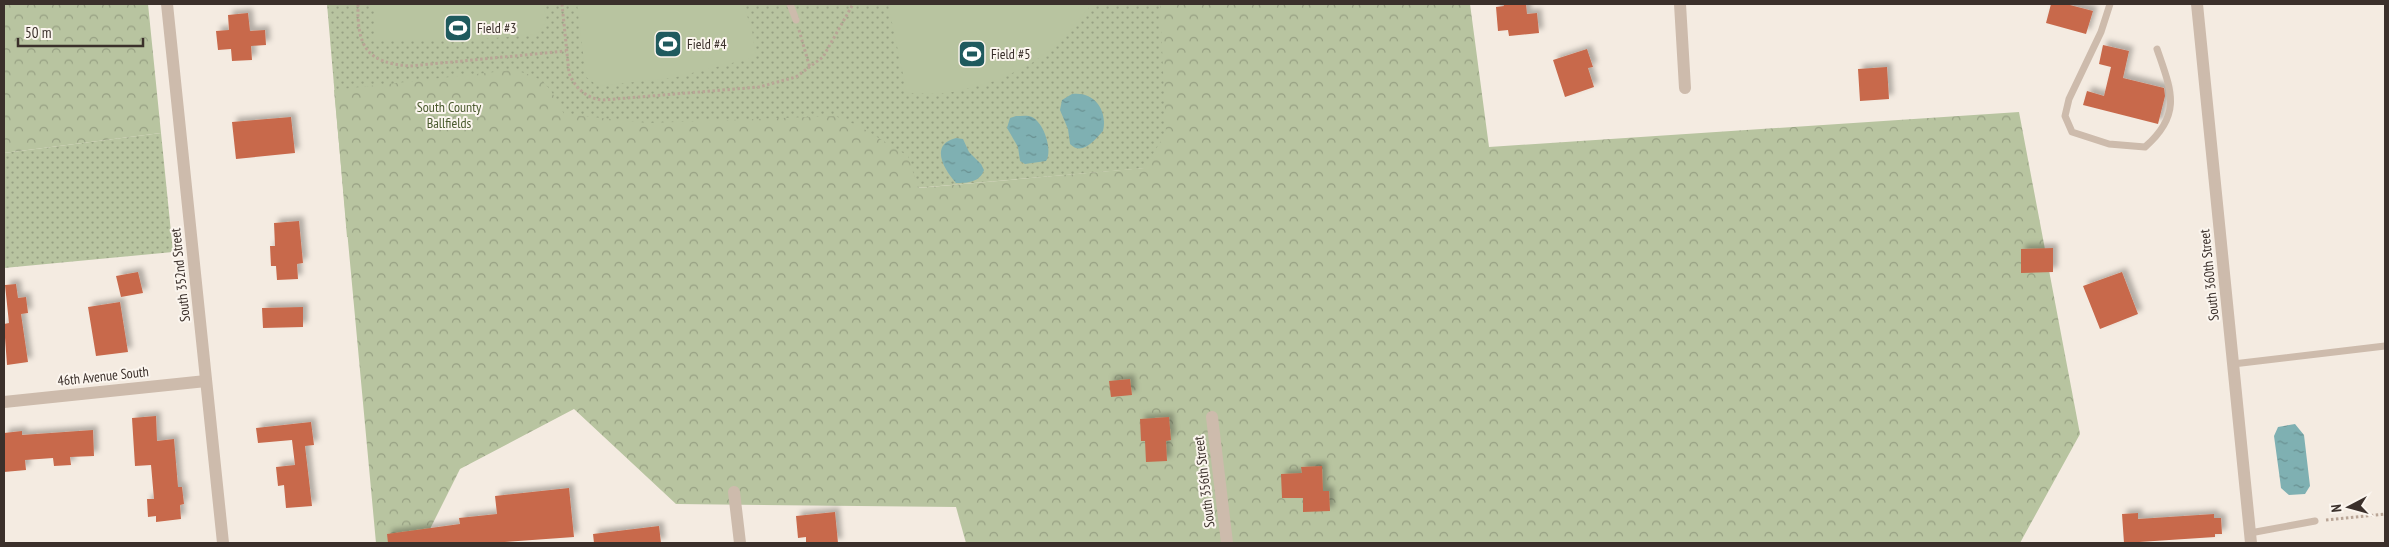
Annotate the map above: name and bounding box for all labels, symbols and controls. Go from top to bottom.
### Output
sports icon: Field #3 [443,13,473,43]
scale bar [18,15,142,47]
place label: Field #3 [477,19,517,37]
text: 50 m [25,23,51,42]
sports icon: Field #4 [653,29,683,59]
place label: Field #4 [687,35,727,53]
sports icon: Field #5 [957,39,987,69]
place label: Field #5 [991,45,1031,63]
park label: South County Ballfields [417,98,482,132]
street label: South 352nd Street [166,227,194,323]
street label: South 360th Street [2195,228,2223,322]
street label: 46th Avenue South [56,362,150,390]
street label: South 356th Street [1189,435,1219,529]
north arrow [2324,482,2374,532]
text: N [2327,504,2345,513]

